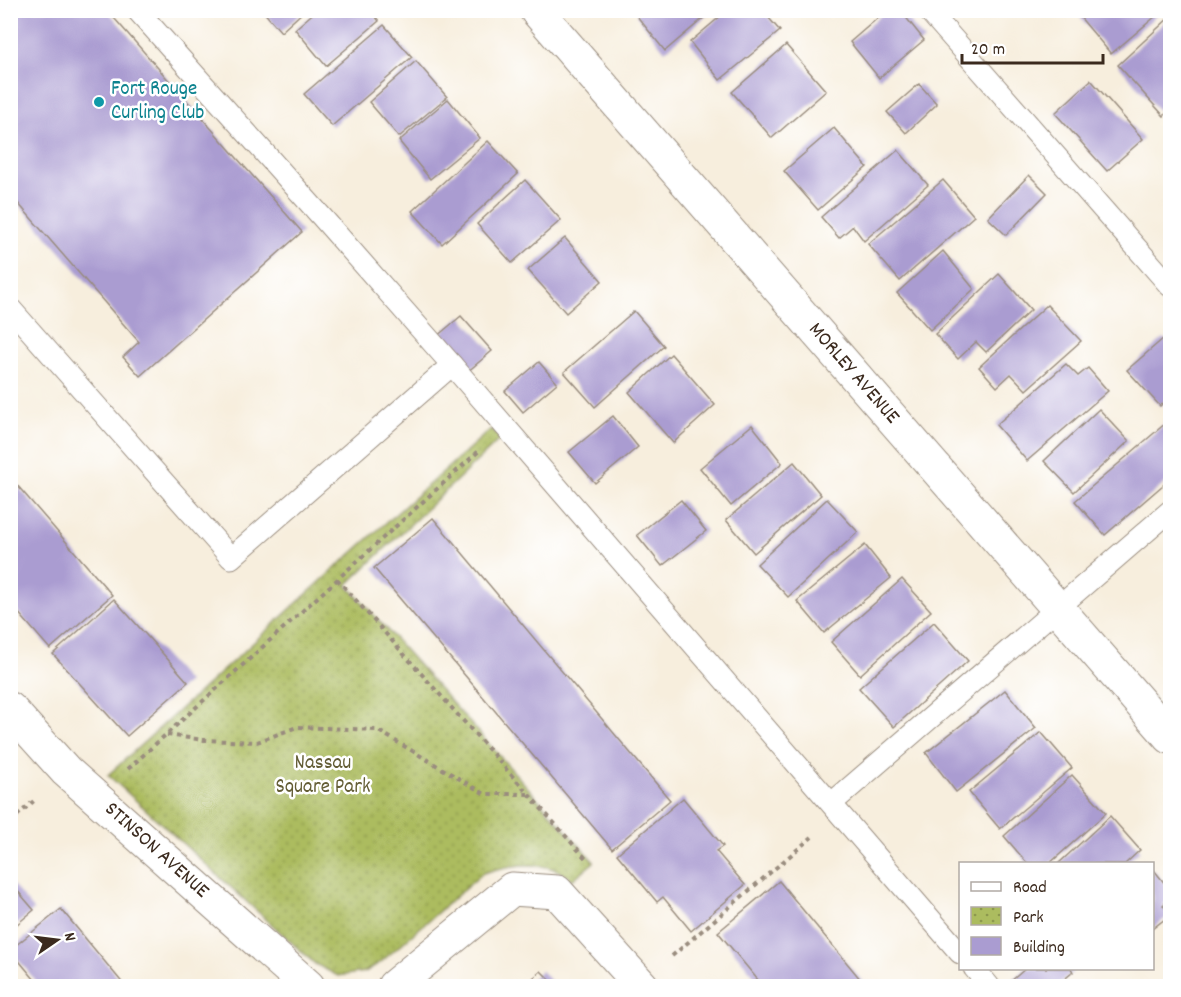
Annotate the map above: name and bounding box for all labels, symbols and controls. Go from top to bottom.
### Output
scale bar [962,27,1103,65]
text: 20 m [971,38,1005,63]
place label: Fort Rouge Curling Club [111,75,204,129]
marker: Fort Rouge Curling Club [92,95,106,109]
street label: MORLEY AVENUE [800,316,906,432]
park label: Nassau Square Park [275,749,371,803]
street label: STINSON AVENUE [97,796,215,907]
legend [959,862,1154,970]
text: Road [1013,876,1047,901]
text: Park [1013,906,1044,931]
north arrow [27,910,87,970]
text: N [57,930,81,944]
text: Building [1013,936,1065,961]

